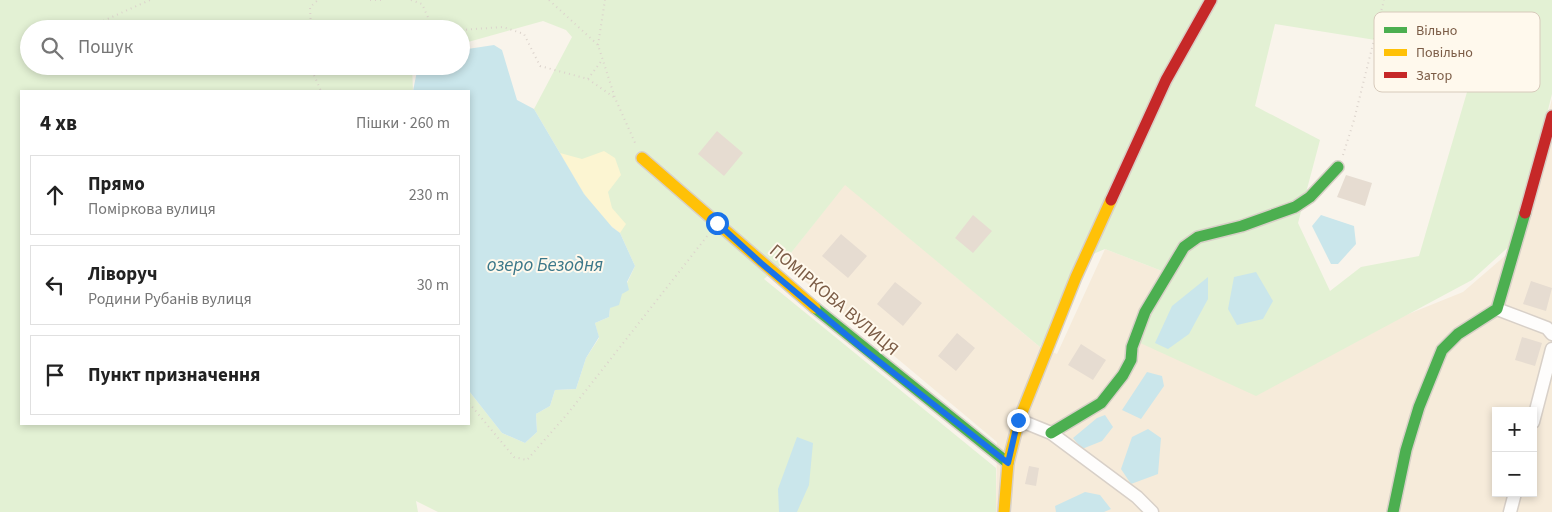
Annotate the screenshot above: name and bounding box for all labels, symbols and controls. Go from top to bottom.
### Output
legend [1374,12,1540,92]
search box [20,20,470,75]
text: Вільно [1416,21,1457,41]
icon: search [38,34,66,62]
text: Пошук [78,34,133,61]
text: Повільно [1416,43,1473,63]
text: Затор [1416,66,1452,86]
text: 4 хв [40,108,77,138]
text: Пішки · 260 m [356,112,450,134]
text: Прямо [88,171,145,198]
icon: ahead [41,181,69,209]
text: 230 m [409,184,449,206]
text: Поміркова вулиця [88,198,216,220]
route start [706,212,729,235]
street label: ПОМІРКОВА ВУЛИЦЯ [764,238,904,362]
water label: озеро Безодня [487,252,603,279]
text: Ліворуч [88,261,157,288]
icon: left [41,271,69,299]
text: 30 m [417,274,449,296]
text: Родини Рубанів вулиця [88,288,252,310]
icon: arrive [41,361,69,389]
text: Пункт призначення [88,362,260,389]
map controls [1492,407,1537,497]
button: + [1492,407,1537,452]
route end [1007,409,1030,432]
button: − [1492,452,1537,497]

